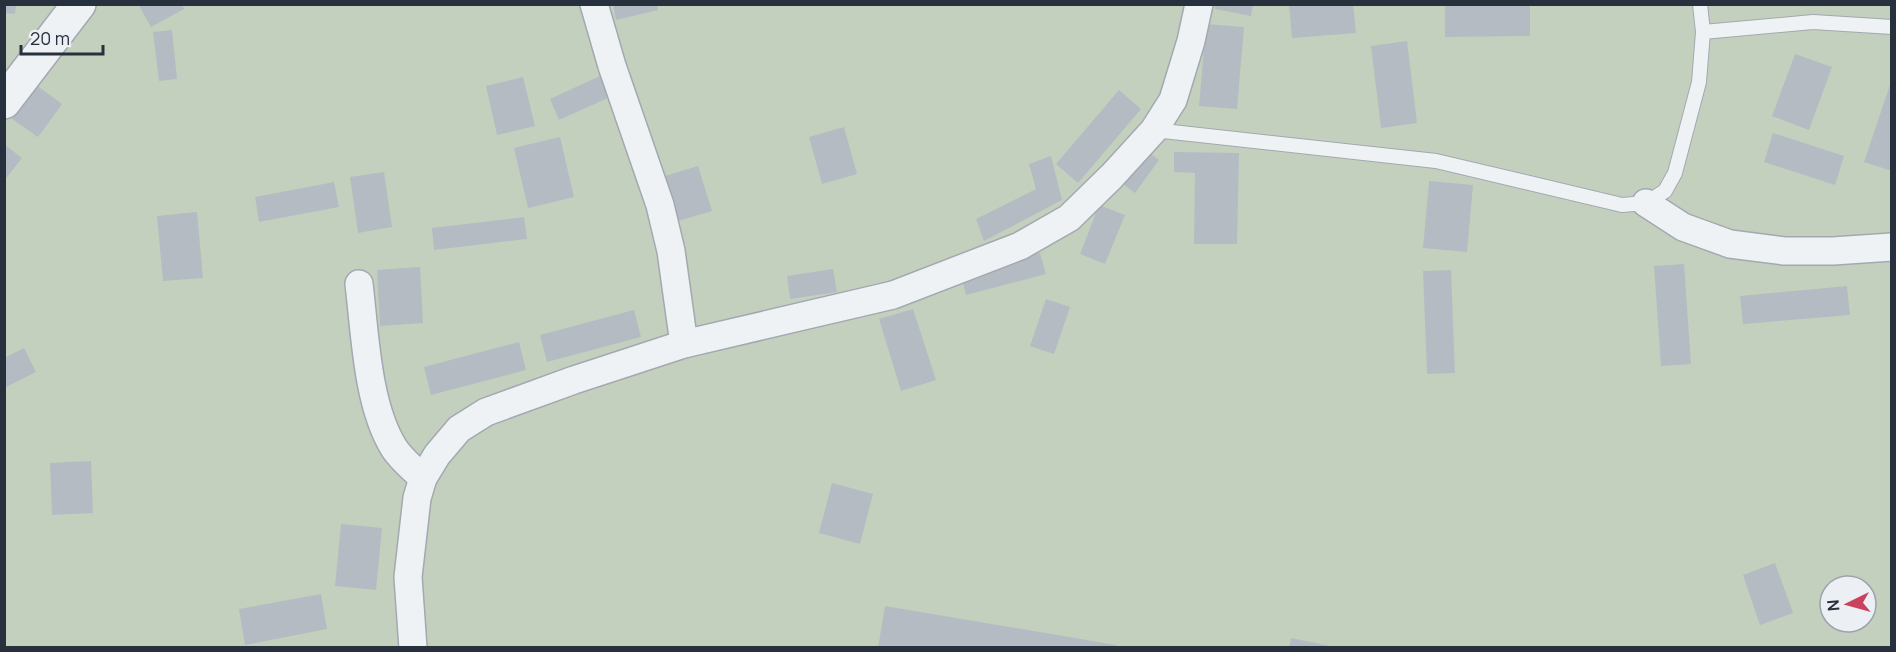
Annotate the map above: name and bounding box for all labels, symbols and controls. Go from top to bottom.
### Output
scale bar [21,18,104,56]
text: 20 m [30,26,70,50]
north arrow [1818,574,1878,634]
text: N [1822,599,1845,612]

